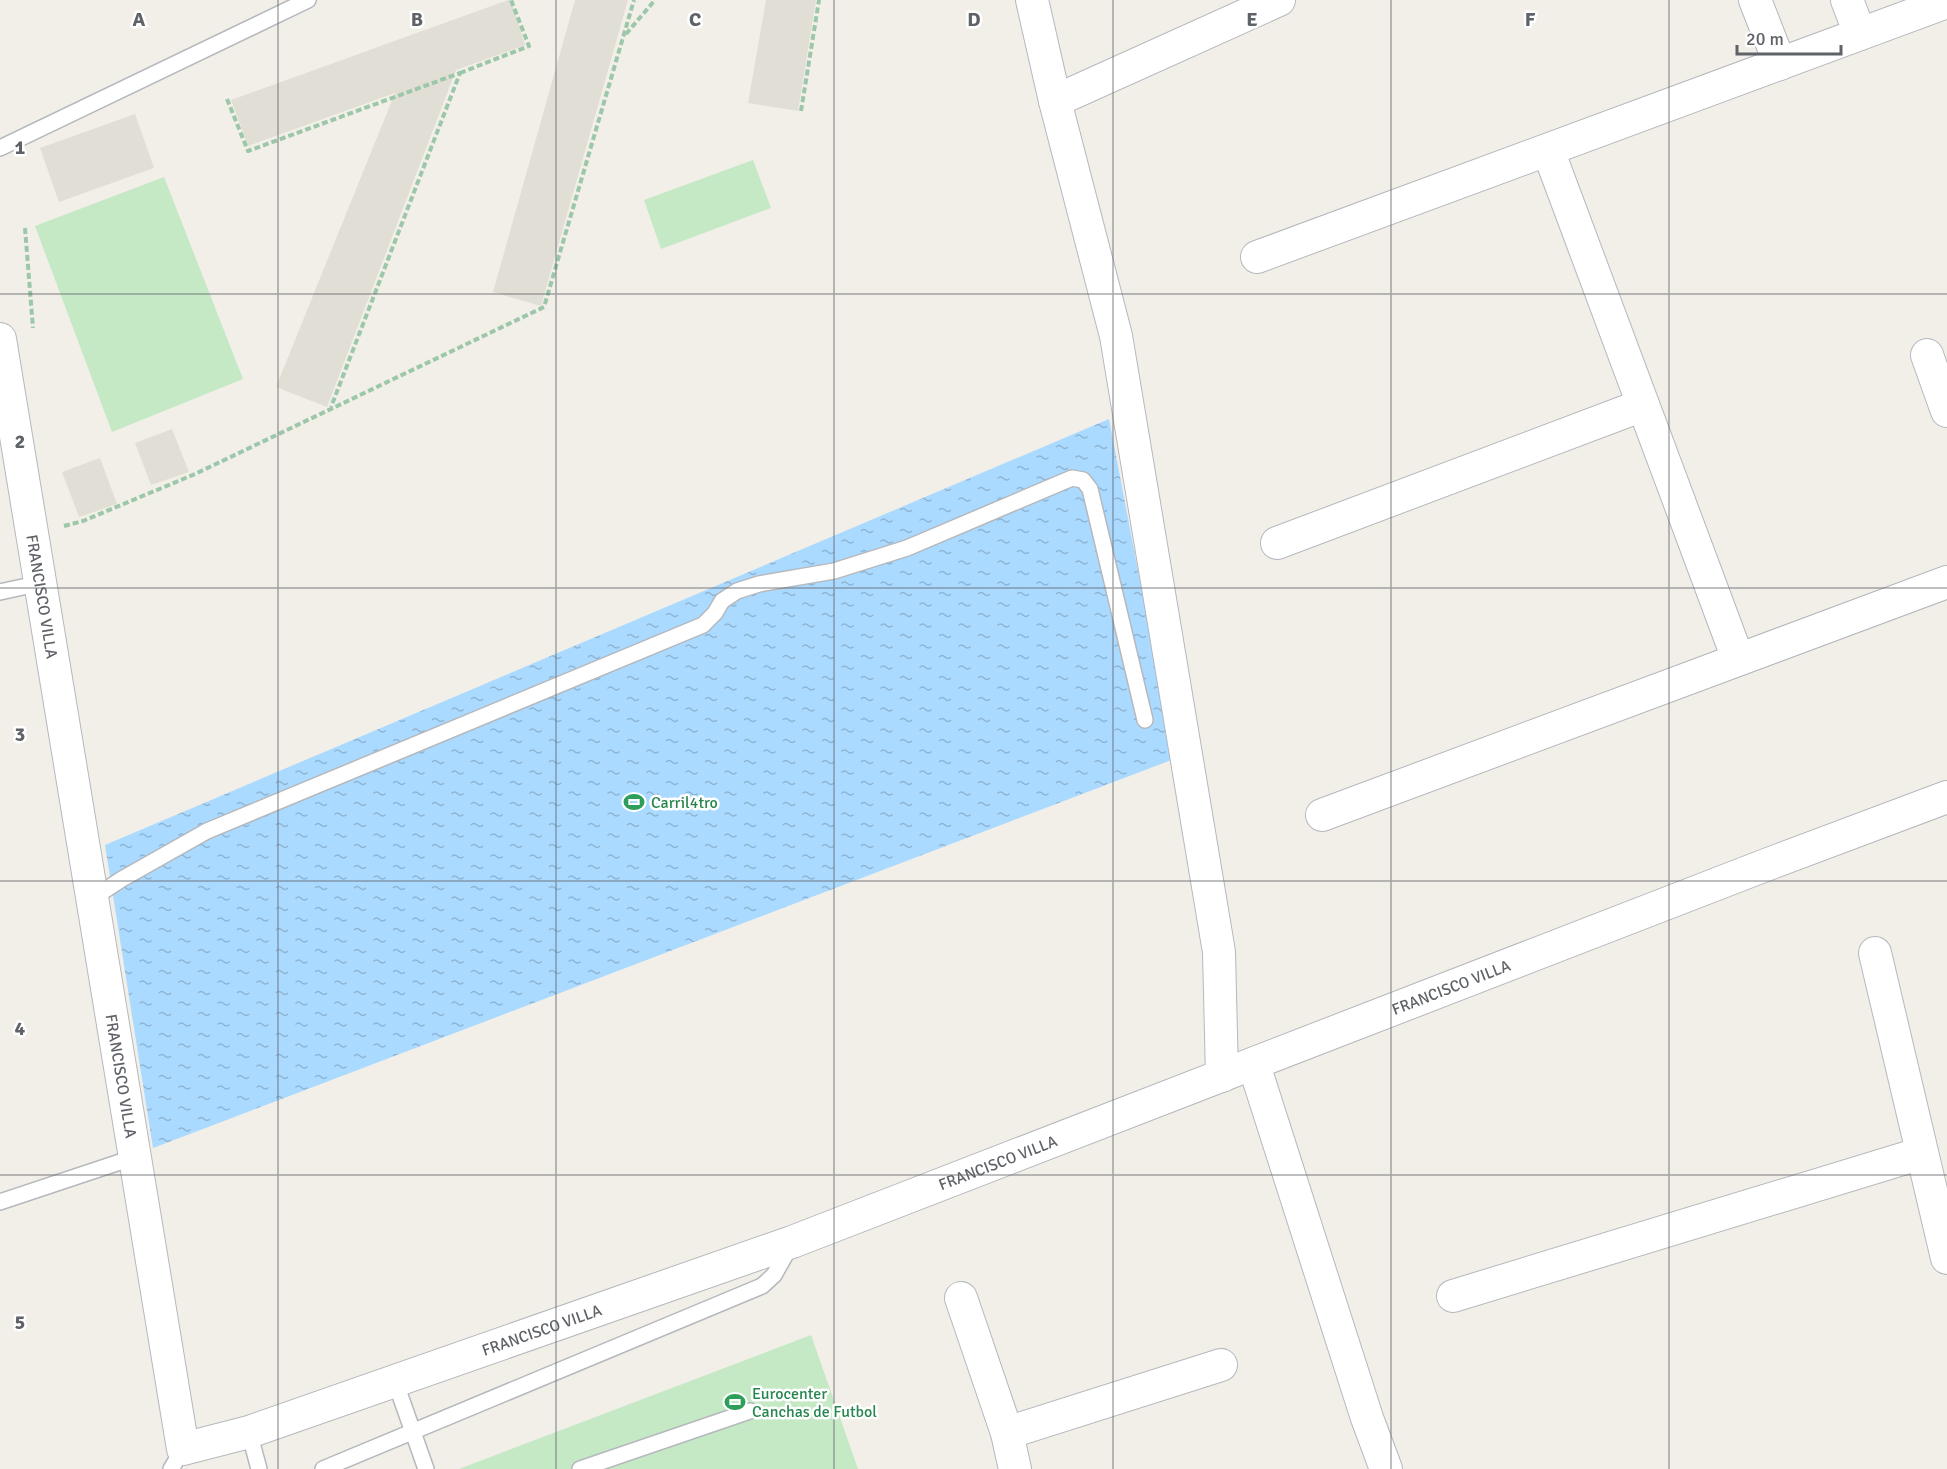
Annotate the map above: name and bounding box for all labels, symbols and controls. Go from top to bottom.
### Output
text: A [133,7,146,32]
text: B [411,7,423,32]
text: C [689,7,701,32]
text: D [967,7,981,32]
text: E [1246,7,1258,32]
text: F [1525,7,1536,32]
scale bar [1737,18,1840,56]
text: 20 m [1746,28,1784,50]
text: 1 [15,135,26,160]
text: 2 [15,429,25,454]
street label: FRANCISCO VILLA [21,533,62,660]
text: 3 [15,722,25,747]
sports icon: Carril4tro [622,790,646,814]
place label: Carril4tro [651,793,718,813]
street label: FRANCISCO VILLA [1389,956,1514,1020]
street label: FRANCISCO VILLA [100,1013,141,1140]
text: 4 [15,1016,26,1041]
street label: FRANCISCO VILLA [936,1131,1060,1195]
street label: FRANCISCO VILLA [479,1300,605,1361]
text: 5 [15,1310,25,1335]
place label: Eurocenter Canchas de Futbol [752,1384,877,1422]
sports icon: Eurocenter Canchas de Futbol [723,1390,747,1414]

